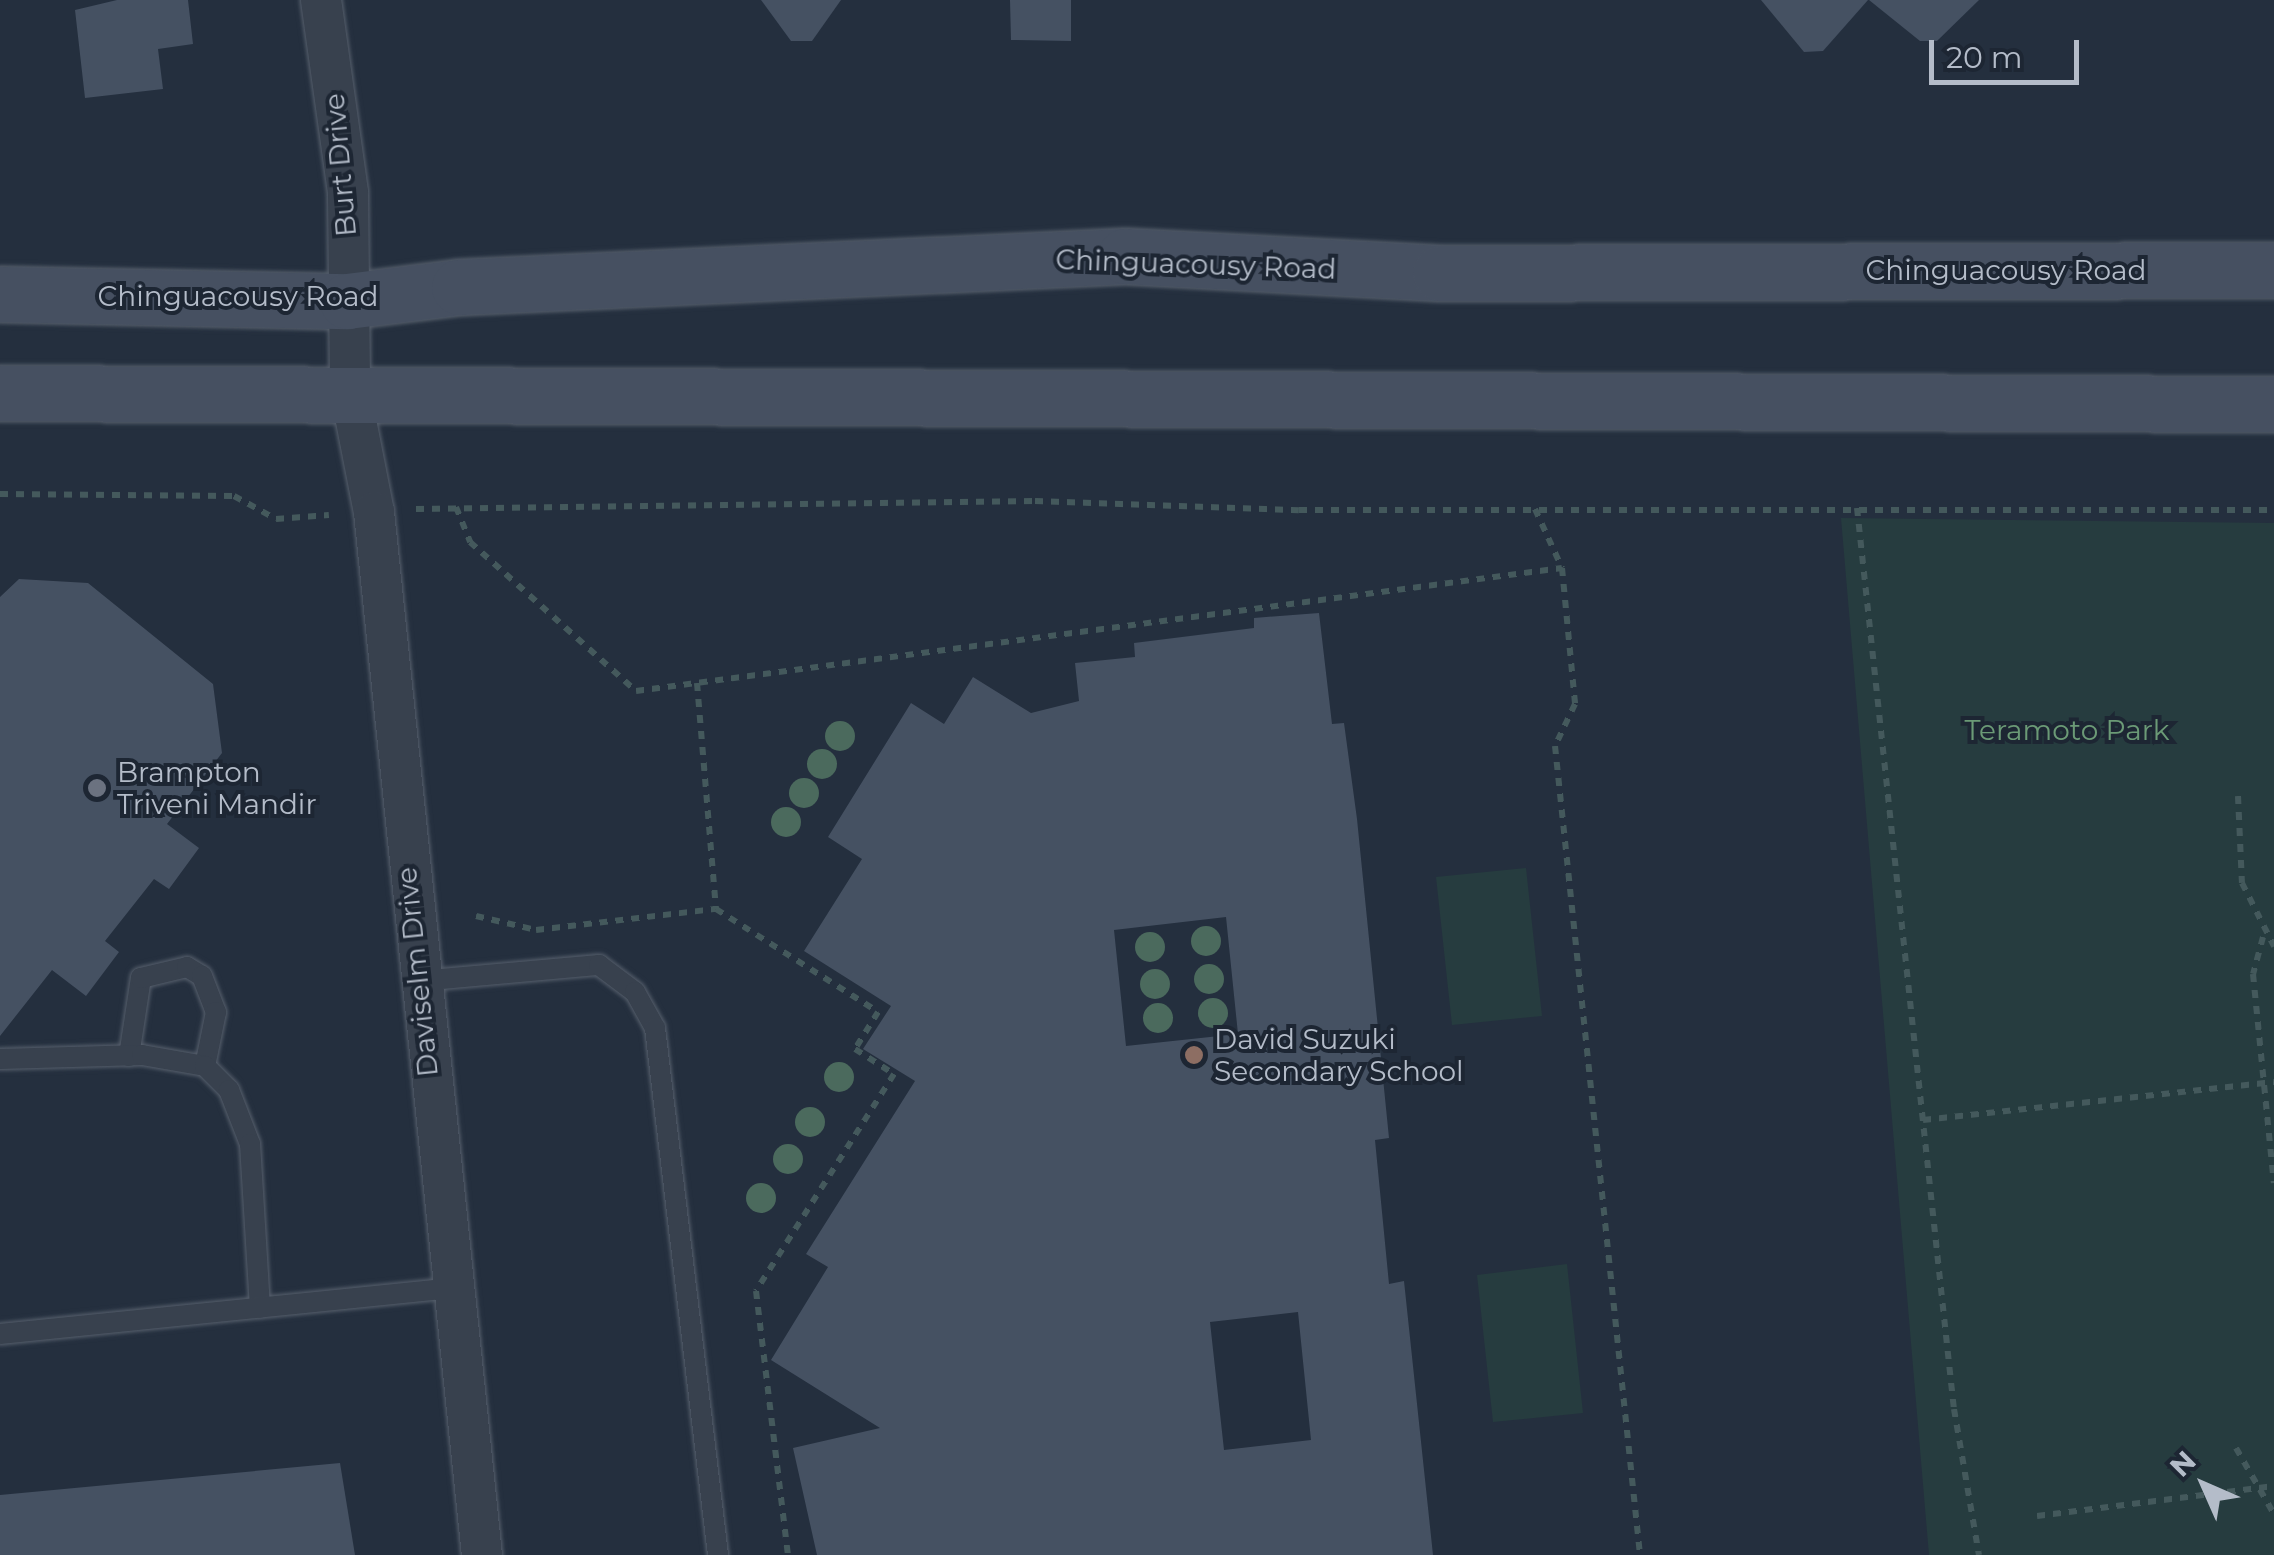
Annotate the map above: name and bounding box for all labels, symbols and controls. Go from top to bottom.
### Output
scale bar [1934,20,2084,82]
text: 20 m [1946,39,2023,76]
street label: Burt Drive [317,92,363,238]
street label: Chinguacousy Road [1055,242,1337,286]
street label: Chinguacousy Road [1865,253,2147,287]
street label: Chinguacousy Road [97,279,379,313]
park label: Teramoto Park [1964,713,2170,747]
place label: Brampton Triveni Mandir [117,755,317,821]
marker: Brampton Triveni Mandir [86,777,108,799]
street label: Daviselm Drive [389,866,445,1078]
place label: David Suzuki Secondary School [1214,1022,1464,1088]
marker: David Suzuki Secondary School [1183,1044,1205,1066]
north arrow [2154,1435,2254,1535]
text: N [2163,1444,2203,1484]

